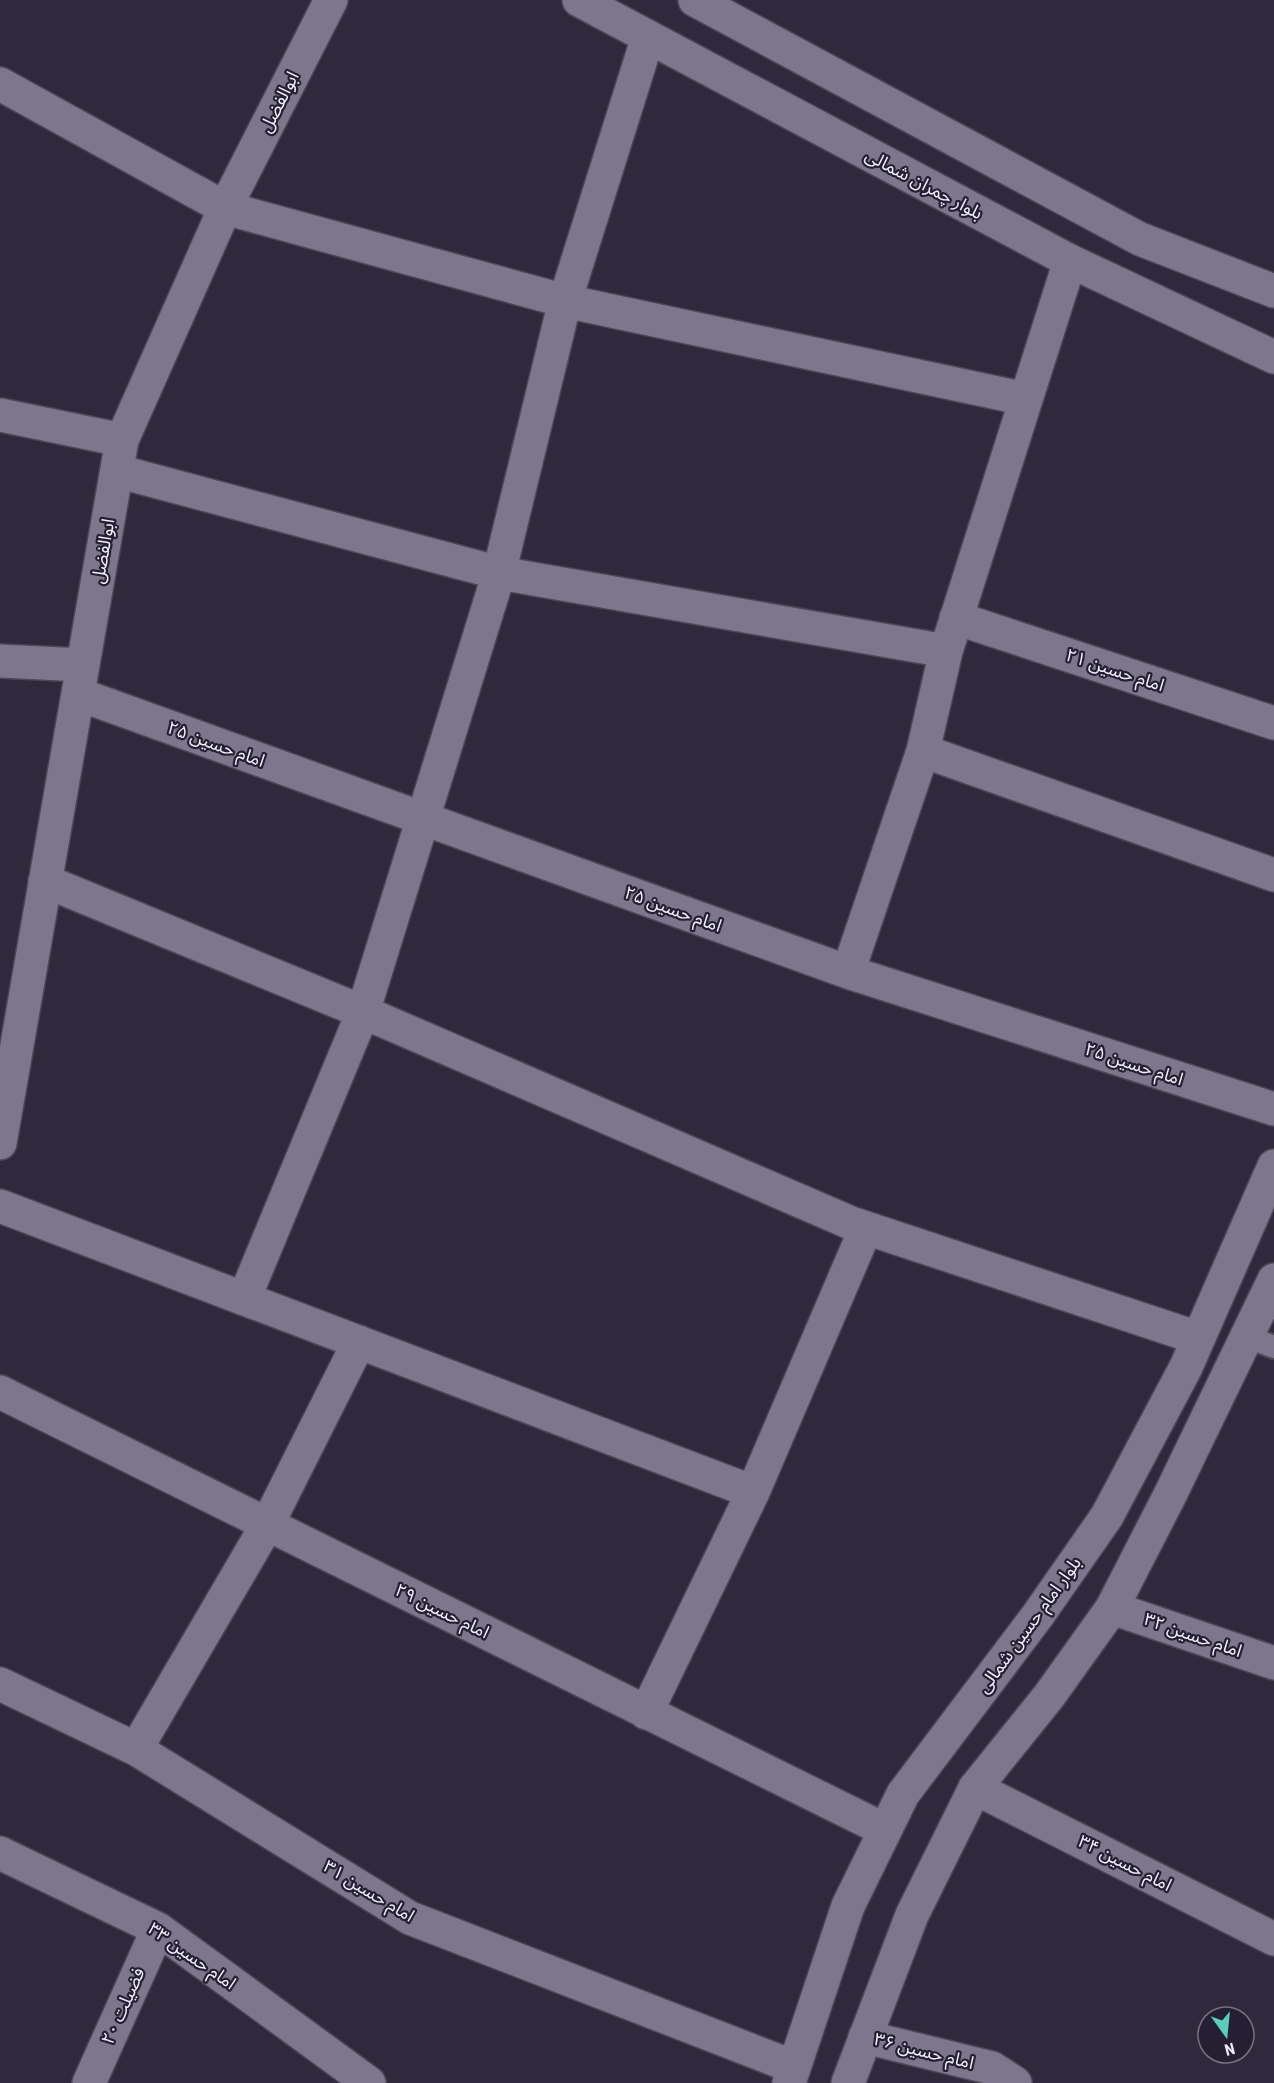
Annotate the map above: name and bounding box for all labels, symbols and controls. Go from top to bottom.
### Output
street label: ابوالفضل [254,68,304,136]
street label: بلوار چمران شمالی [861,144,987,224]
street label: ابوالفضل [86,517,120,585]
street label: امام حسین ۲۱ [1062,644,1167,699]
street label: امام حسین ۲۵ [163,716,268,775]
street label: امام حسین ۲۵ [620,881,725,940]
street label: امام حسین ۲۵ [1081,1038,1186,1093]
street label: بلوار امام حسین شمالی [972,1553,1088,1699]
street label: امام حسین ۲۹ [390,1579,493,1646]
street label: امام حسین ۳۲ [1140,1608,1245,1665]
street label: امام حسین ۳۴ [1073,1830,1176,1899]
street label: امام حسین ۳۱ [318,1855,419,1929]
street label: امام حسین ۳۳ [142,1918,240,1997]
street label: فضیلت ۲۰ [96,1964,149,2047]
north arrow [1196,2005,1256,2065]
street label: امام حسین ۳۶ [871,2028,976,2077]
text: N [1223,2039,1237,2059]

